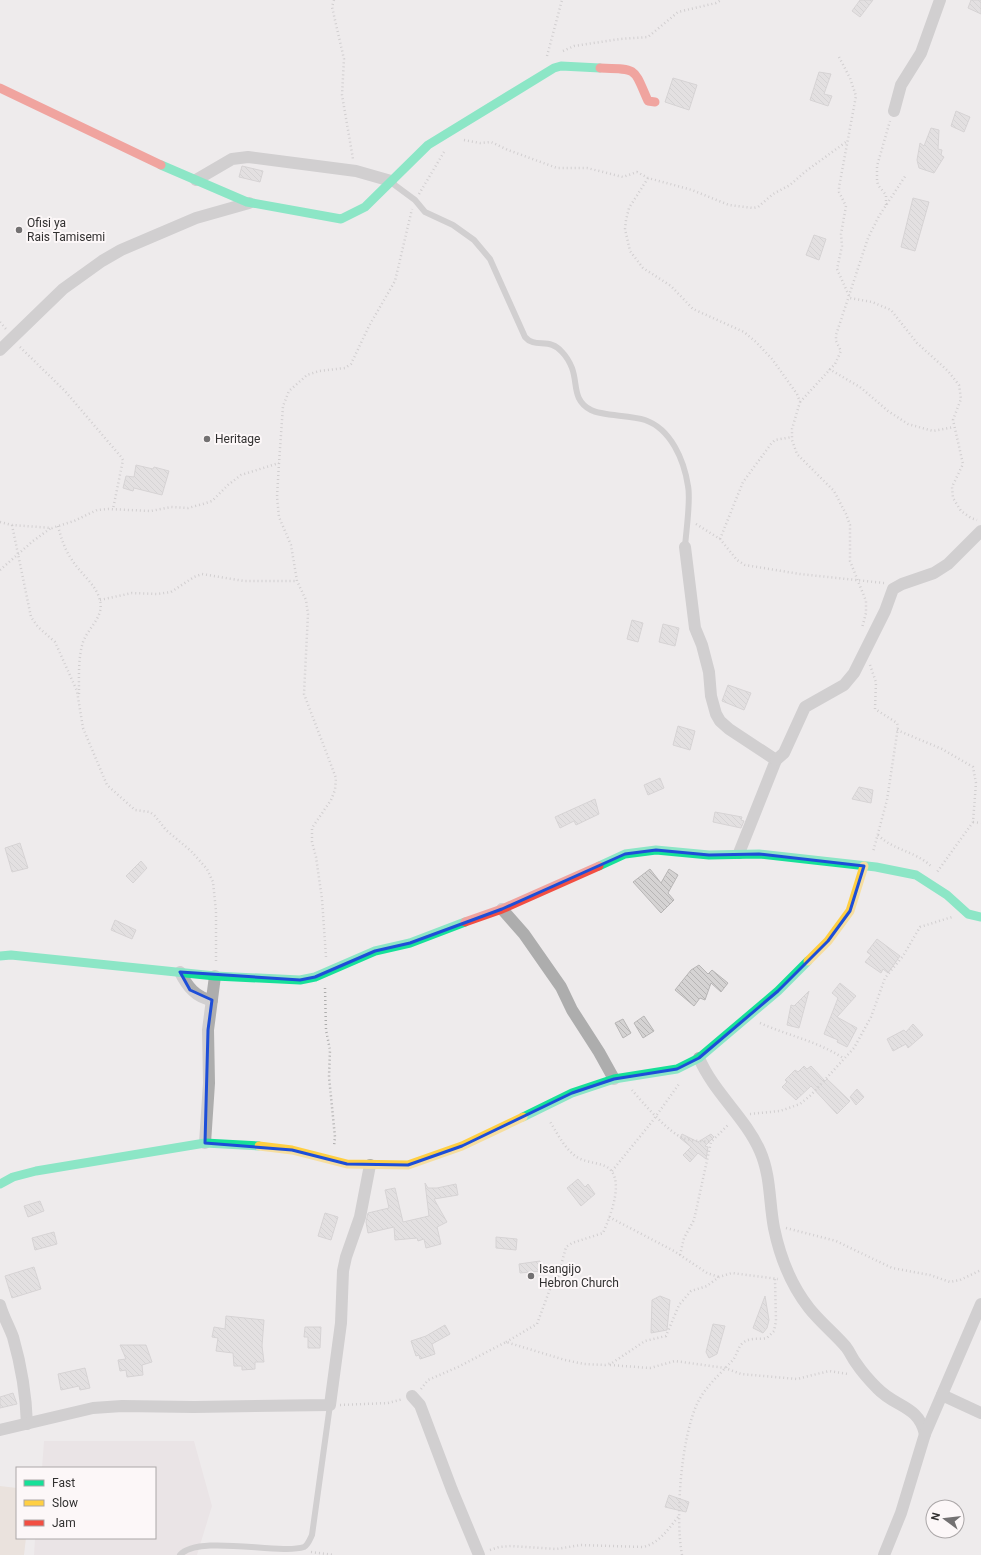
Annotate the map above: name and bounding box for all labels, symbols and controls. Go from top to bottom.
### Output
place label: Ofisi ya Rais Tamisemi [27,216,105,244]
marker: Ofisi ya Rais Tamisemi [14,225,24,235]
place label: Heritage [215,432,260,446]
marker: Heritage [202,434,212,444]
place label: Isangijo Hebron Church [539,1262,619,1290]
marker: Isangijo Hebron Church [526,1271,536,1281]
legend [16,1467,156,1539]
text: Fast [52,1476,75,1490]
text: Slow [52,1496,78,1510]
north arrow [925,1499,965,1539]
text: N [929,1511,943,1522]
text: Jam [52,1516,76,1530]

